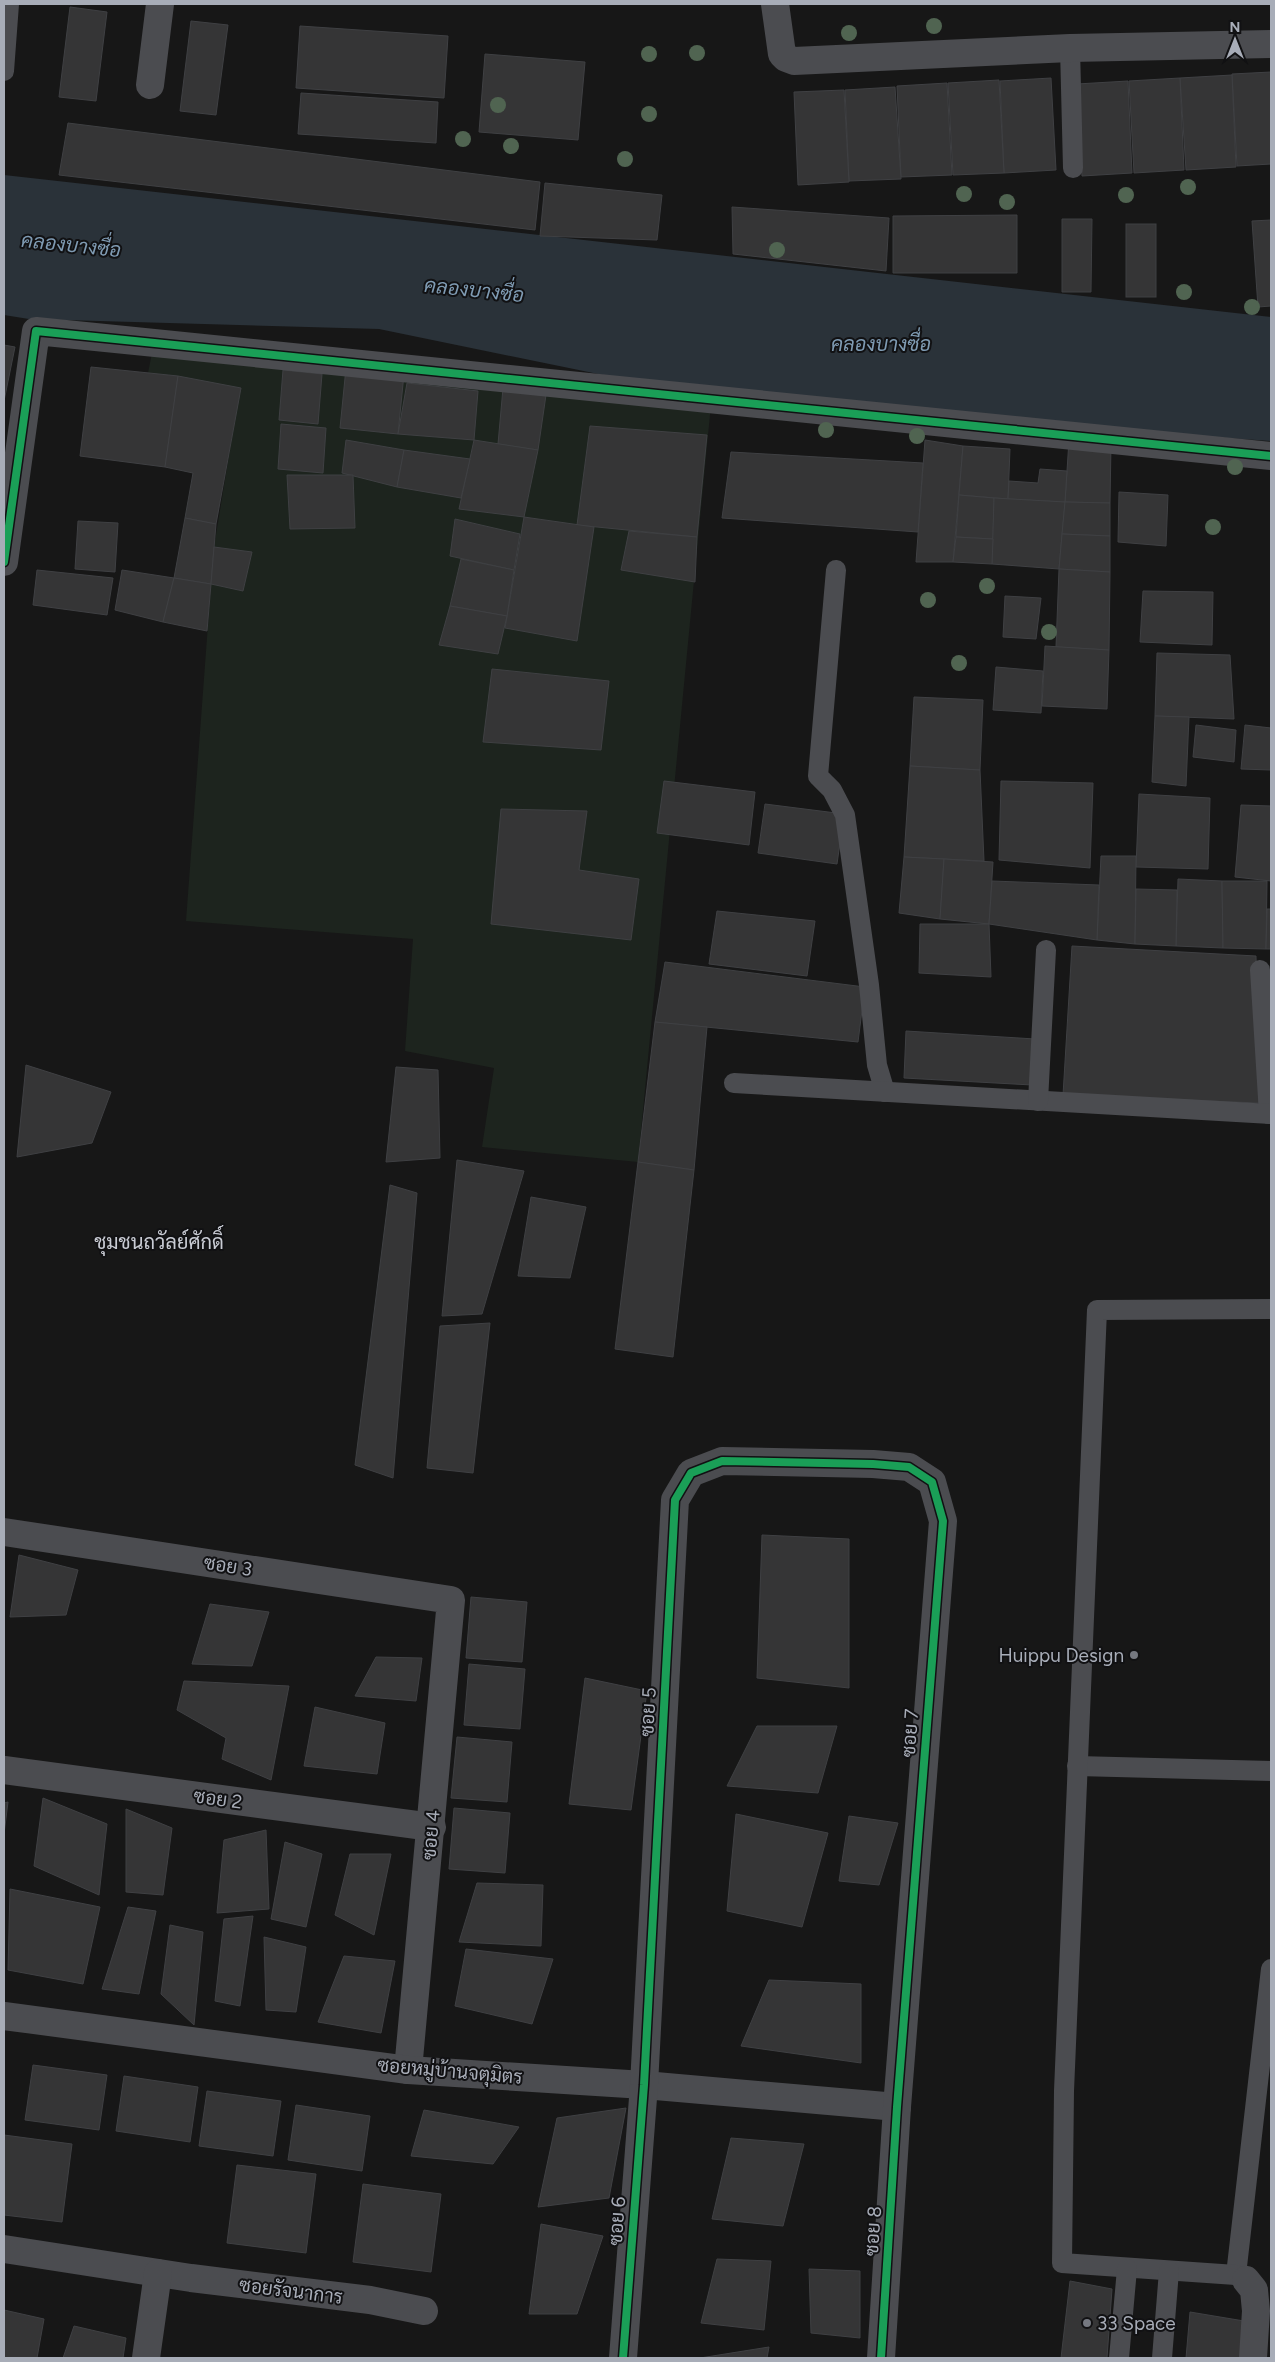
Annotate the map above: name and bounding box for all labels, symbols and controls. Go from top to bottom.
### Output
north arrow [1210,15,1260,65]
text: N [1230,19,1240,36]
water label: คลองบางซื่อ [20,223,123,262]
water label: คลองบางซื่อ [423,268,526,307]
water label: คลองบางซื่อ [831,327,931,356]
district label: ชุมชนถวัลย์ศักดิ์ [94,1224,224,1256]
street label: ซอย 3 [202,1551,254,1581]
place label: Huippu Design [999,1644,1124,1667]
marker: Huippu Design [1128,1649,1140,1661]
street label: ซอย 5 [635,1687,661,1737]
street label: ซอย 7 [897,1708,923,1758]
street label: ซอย 2 [192,1784,244,1814]
street label: ซอย 4 [417,1809,445,1861]
street label: ซอยหมู่บ้านจตุมิตร [376,2053,523,2091]
street label: ซอย 6 [604,2195,630,2246]
street label: ซอย 8 [860,2205,886,2257]
street label: ซอยรัจนาการ [238,2273,344,2309]
place label: 33 Space [1097,2312,1176,2335]
marker: 33 Space [1081,2317,1093,2329]

